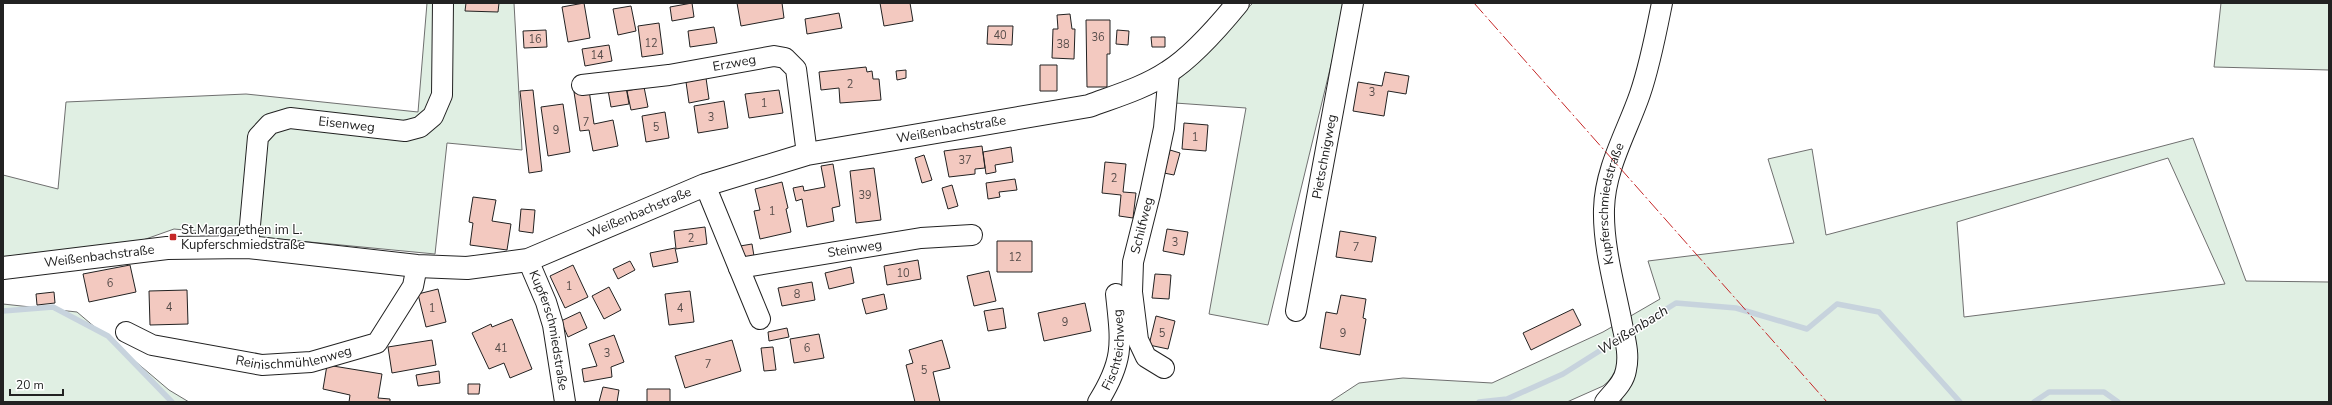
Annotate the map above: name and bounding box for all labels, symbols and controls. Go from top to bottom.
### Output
house number: 40 [993,28,1007,43]
house number: 36 [1091,30,1105,45]
house number: 16 [528,32,542,47]
house number: 12 [644,36,658,51]
house number: 38 [1056,37,1070,52]
house number: 14 [590,48,604,63]
street label: Erzweg [711,50,757,76]
house number: 2 [847,77,853,92]
house number: 3 [1369,85,1375,100]
house number: 1 [761,96,767,111]
house number: 3 [708,110,714,125]
street label: Weißenbachstraße [895,111,1007,148]
street label: Eisenweg [318,112,376,137]
street label: Pietschnigweg [1308,113,1341,200]
house number: 7 [583,115,589,130]
house number: 5 [653,120,660,135]
house number: 9 [553,123,559,138]
house number: 1 [1192,130,1198,145]
street label: Kupferschmiedstraße [1595,140,1629,266]
house number: 37 [958,153,972,168]
house number: 2 [1111,171,1117,186]
street label: Weißenbachstraße [585,183,694,243]
house number: 39 [858,188,872,203]
street label: Schilfweg [1126,195,1158,256]
house number: 1 [769,204,775,219]
place label: St.Margarethen im L. Kupferschmiedstraße [181,221,305,254]
house number: 2 [688,231,694,246]
marker: St.Margarethen im L. Kupferschmiedstraße [168,232,178,242]
house number: 3 [1172,235,1178,250]
street label: Steinweg [826,236,883,262]
house number: 7 [1353,240,1359,255]
street label: Weißenbachstraße [43,241,155,272]
house number: 12 [1008,250,1022,265]
house number: 10 [896,266,910,281]
street label: Kupferschmiedstraße [524,267,572,392]
house number: 6 [107,276,114,291]
house number: 1 [566,279,572,294]
house number: 8 [794,287,801,302]
house number: 4 [166,300,173,315]
house number: 1 [429,301,435,316]
house number: 4 [677,301,684,316]
water label: Weißenbach [1594,301,1672,359]
street label: Fischteichweg [1097,308,1129,394]
house number: 9 [1062,315,1068,330]
house number: 5 [1159,326,1166,341]
house number: 9 [1340,326,1346,341]
house number: 41 [494,341,508,356]
house number: 6 [804,341,811,356]
street label: Reinischmühlenweg [234,342,354,374]
house number: 3 [604,346,610,361]
house number: 7 [705,357,711,372]
house number: 5 [921,363,928,378]
scale bar [10,371,63,397]
text: 20 m [16,377,44,393]

